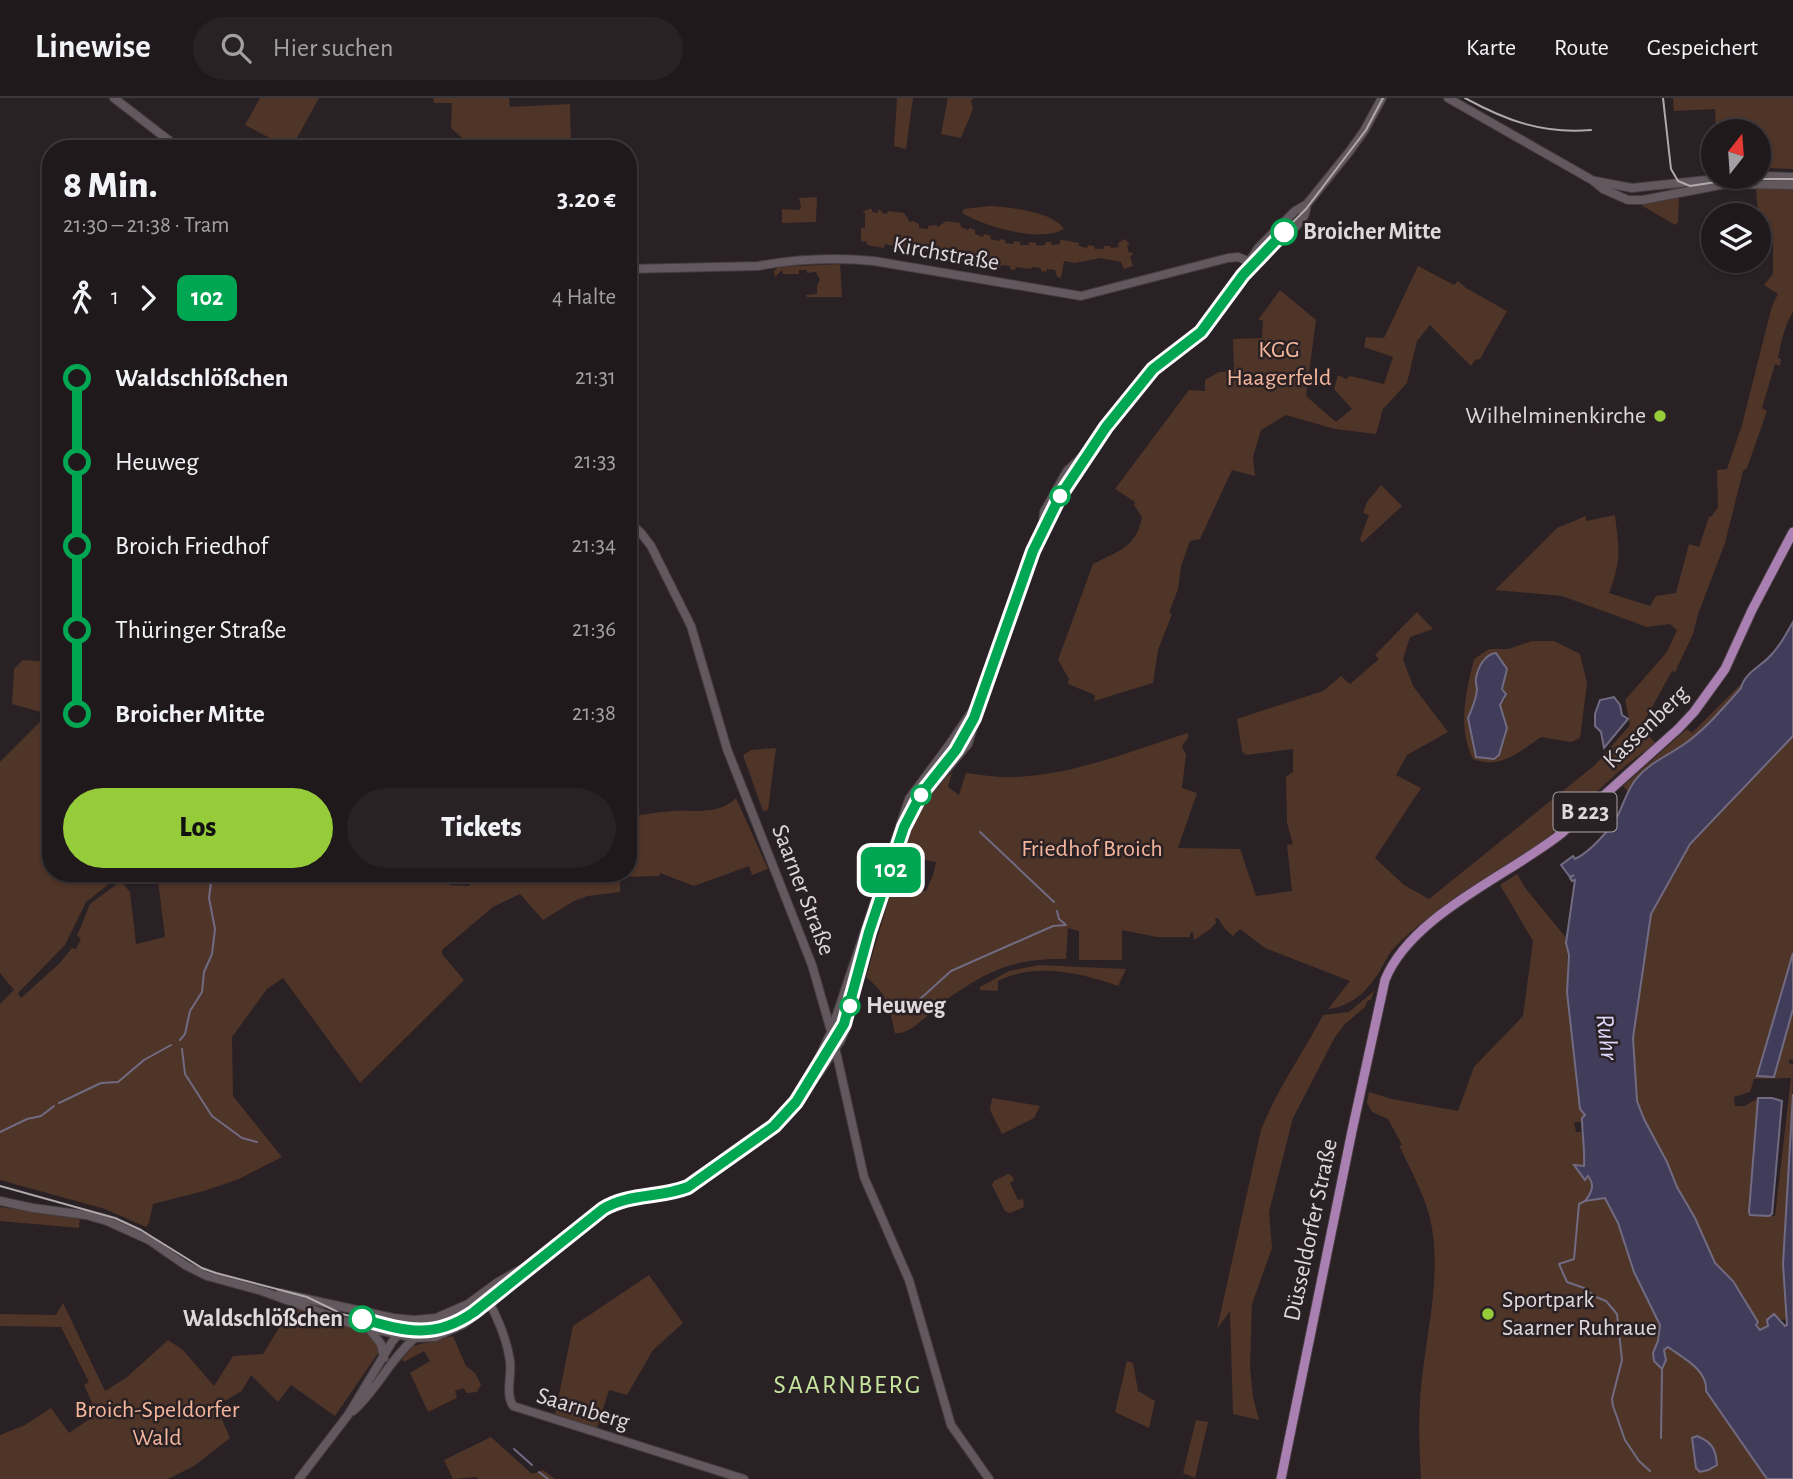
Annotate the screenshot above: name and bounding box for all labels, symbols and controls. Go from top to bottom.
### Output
search box [193,17,683,80]
icon: search [217,29,255,67]
text: Linewise [35,31,151,64]
text: Hier suchen [273,35,393,61]
text: Karte [1466,36,1516,60]
text: Route [1554,36,1609,60]
text: Gespeichert [1647,36,1758,60]
north arrow [1701,119,1771,189]
map controls [1701,119,1771,273]
text: 8 Min. [63,167,157,205]
text: 3.20 € [557,186,616,212]
button: layers [1701,203,1771,273]
text: 21:30 – 21:38 · Tram [63,214,229,237]
marker: Broicher Mitte [1271,219,1297,245]
place label: Broicher Mitte [1303,220,1441,244]
street label: Kirchstraße [891,233,1001,275]
icon: walk [63,279,101,317]
icon: forward [129,279,167,317]
text: 1 [111,286,119,309]
text: 102 [191,286,223,310]
text: 4 Halte [552,286,616,309]
park label: KGG Haagerfeld [1227,338,1331,390]
text: Waldschlößchen [115,365,289,391]
text: 21:31 [575,366,616,389]
place label: Wilhelminenkirche [1465,404,1646,428]
marker: Wilhelminenkirche [1652,408,1668,424]
text: Heuweg [115,449,199,475]
text: 21:33 [573,450,616,473]
unlabelled marker [1050,486,1070,506]
text: Broich Friedhof [115,533,268,559]
text: 21:34 [572,534,616,557]
text: Thüringer Straße [115,617,287,643]
text: 21:36 [572,618,616,641]
street label: Kassenberg [1599,681,1693,773]
text: Broicher Mitte [115,701,265,727]
text: 21:38 [572,702,616,725]
unlabelled marker [911,785,931,805]
button: Los [63,788,333,868]
button: Tickets [347,788,616,868]
road number: B 223 [1554,792,1616,832]
street label: Saarner Straße [767,821,839,959]
park label: Friedhof Broich [1021,837,1163,861]
line badge: 102 [851,847,931,893]
text: 102 [875,858,907,882]
place label: Heuweg [866,994,946,1018]
marker: Heuweg [840,996,860,1016]
water label: Ruhr [1591,1013,1623,1063]
street label: Düsseldorfer Straße [1280,1137,1342,1323]
place label: Sportpark Saarner Ruhraue [1502,1288,1657,1340]
marker: Waldschlößchen [349,1306,375,1332]
marker: Sportpark Saarner Ruhraue [1480,1306,1496,1322]
place label: Waldschlößchen [183,1307,343,1331]
district label: SAARNBERG [774,1372,922,1398]
street label: Saarnberg [534,1384,633,1435]
park label: Broich-Speldorfer Wald [75,1398,240,1450]

